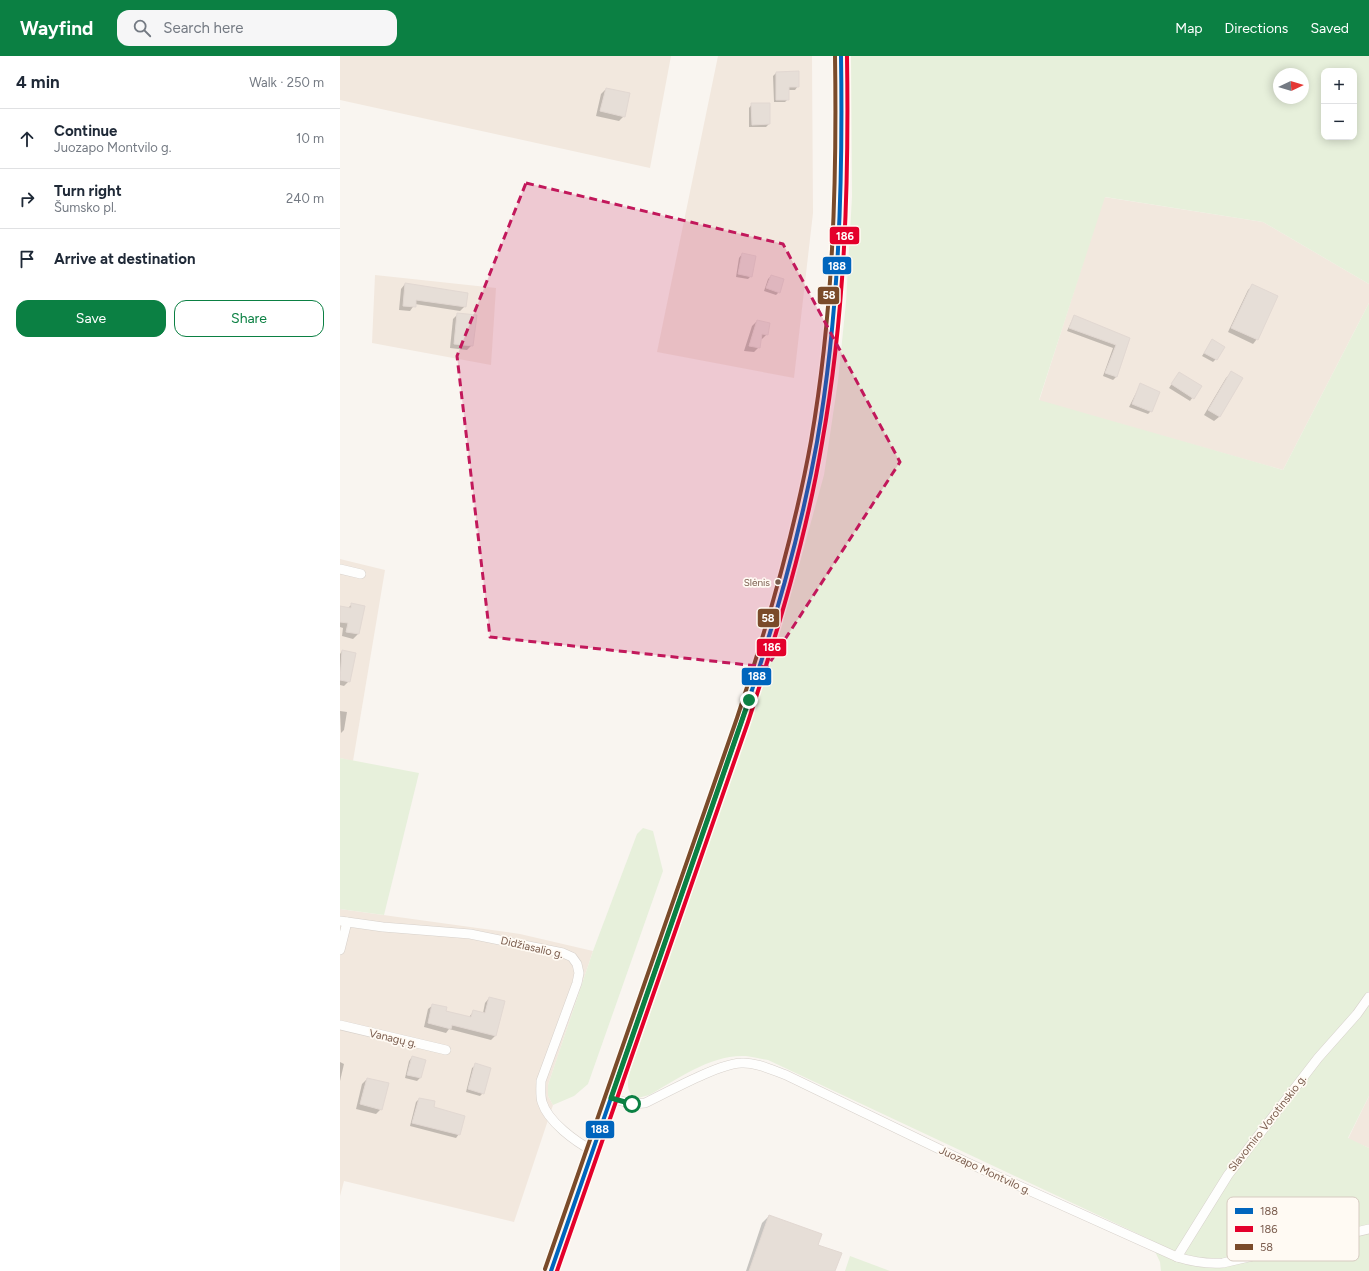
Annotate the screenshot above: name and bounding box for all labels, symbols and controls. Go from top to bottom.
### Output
search box [117,10,397,46]
text: Wayfind [20,17,93,40]
icon: search [131,17,153,39]
text: Search here [163,19,243,37]
text: Map [1175,20,1203,37]
text: Directions [1225,20,1288,37]
text: Saved [1310,20,1349,37]
north arrow [1273,68,1309,104]
map controls [1321,68,1357,140]
button: + [1321,68,1357,104]
text: 4 min [16,72,60,92]
text: Walk · 250 m [249,75,324,90]
button: − [1321,104,1357,140]
text: Continue [54,122,117,140]
icon: ahead [16,128,38,150]
text: 10 m [296,131,324,146]
text: Juozapo Montvilo g. [54,140,171,155]
text: Turn right [54,182,122,200]
icon: right [16,188,38,210]
text: 240 m [286,191,324,206]
text: Šumsko pl. [54,200,117,215]
line badge: 186 [829,226,860,245]
text: 186 [836,230,854,243]
icon: arrive [16,248,38,270]
text: Arrive at destination [54,250,195,268]
line badge: 188 [822,256,852,275]
text: 188 [828,260,846,273]
line badge: 58 [817,286,840,305]
text: 58 [822,289,836,302]
button: Save [16,300,166,337]
button: Share [174,300,324,337]
place label: Slėnis [744,576,770,589]
marker: Slėnis [773,577,783,587]
line badge: 58 [757,608,780,628]
text: 58 [761,612,775,625]
line badge: 186 [756,638,787,657]
text: 186 [763,641,781,654]
line badge: 188 [741,667,772,686]
text: 188 [748,670,766,683]
route end [740,691,758,709]
street label: Didžiasalio g. [499,934,564,961]
street label: Vanagų g. [368,1027,418,1050]
street label: Slavomiro Vorotinskio g. [1226,1073,1309,1174]
route start [623,1095,641,1113]
line badge: 188 [585,1120,615,1139]
text: 188 [591,1123,609,1136]
street label: Juozapo Montvilo g. [937,1144,1033,1197]
legend [1227,1197,1359,1261]
text: 188 [1260,1205,1278,1218]
text: 186 [1260,1223,1278,1236]
text: 58 [1260,1241,1273,1254]

